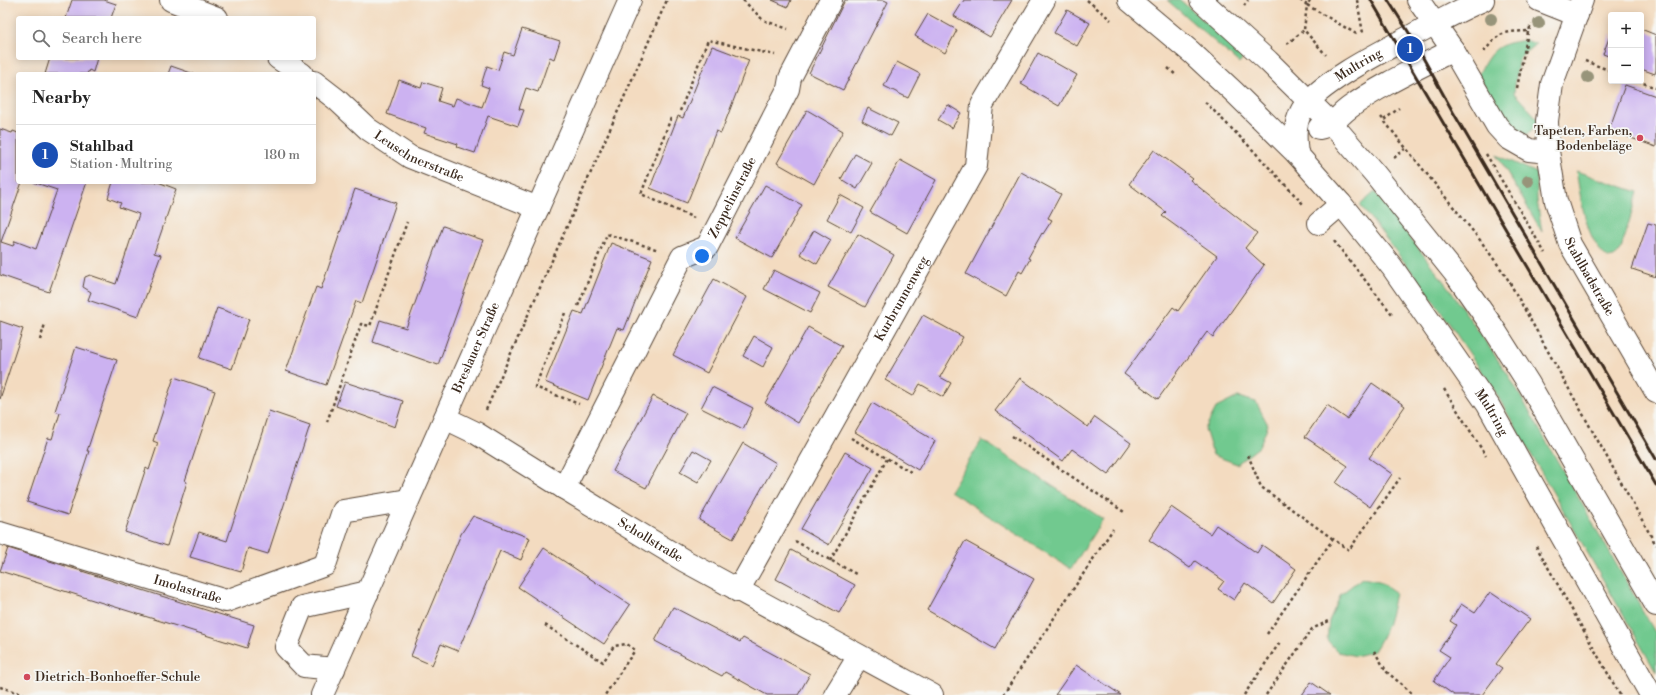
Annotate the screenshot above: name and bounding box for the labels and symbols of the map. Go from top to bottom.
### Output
pin: 1 [1397,34,1423,64]
street label: Multring [1332,45,1385,85]
place label: Tapeten, Farben, Bodenbeläge [1534,123,1632,154]
street label: Leuschnerstraße [371,127,467,186]
marker: Tapeten, Farben, Bodenbeläge [1635,133,1645,143]
street label: Zeppelinstraße [705,154,760,241]
street label: Stahlbadstraße [1560,235,1618,319]
your location [692,246,712,266]
street label: Kurbrunnenweg [871,253,932,344]
street label: Breslauer Straße [448,299,503,396]
street label: Multring [1471,386,1512,439]
street label: Schollstraße [615,514,686,566]
street label: Imolastraße [152,572,224,607]
place label: Dietrich-Bonhoeffer-Schule [35,669,201,685]
marker: Dietrich-Bonhoeffer-Schule [22,672,32,682]

